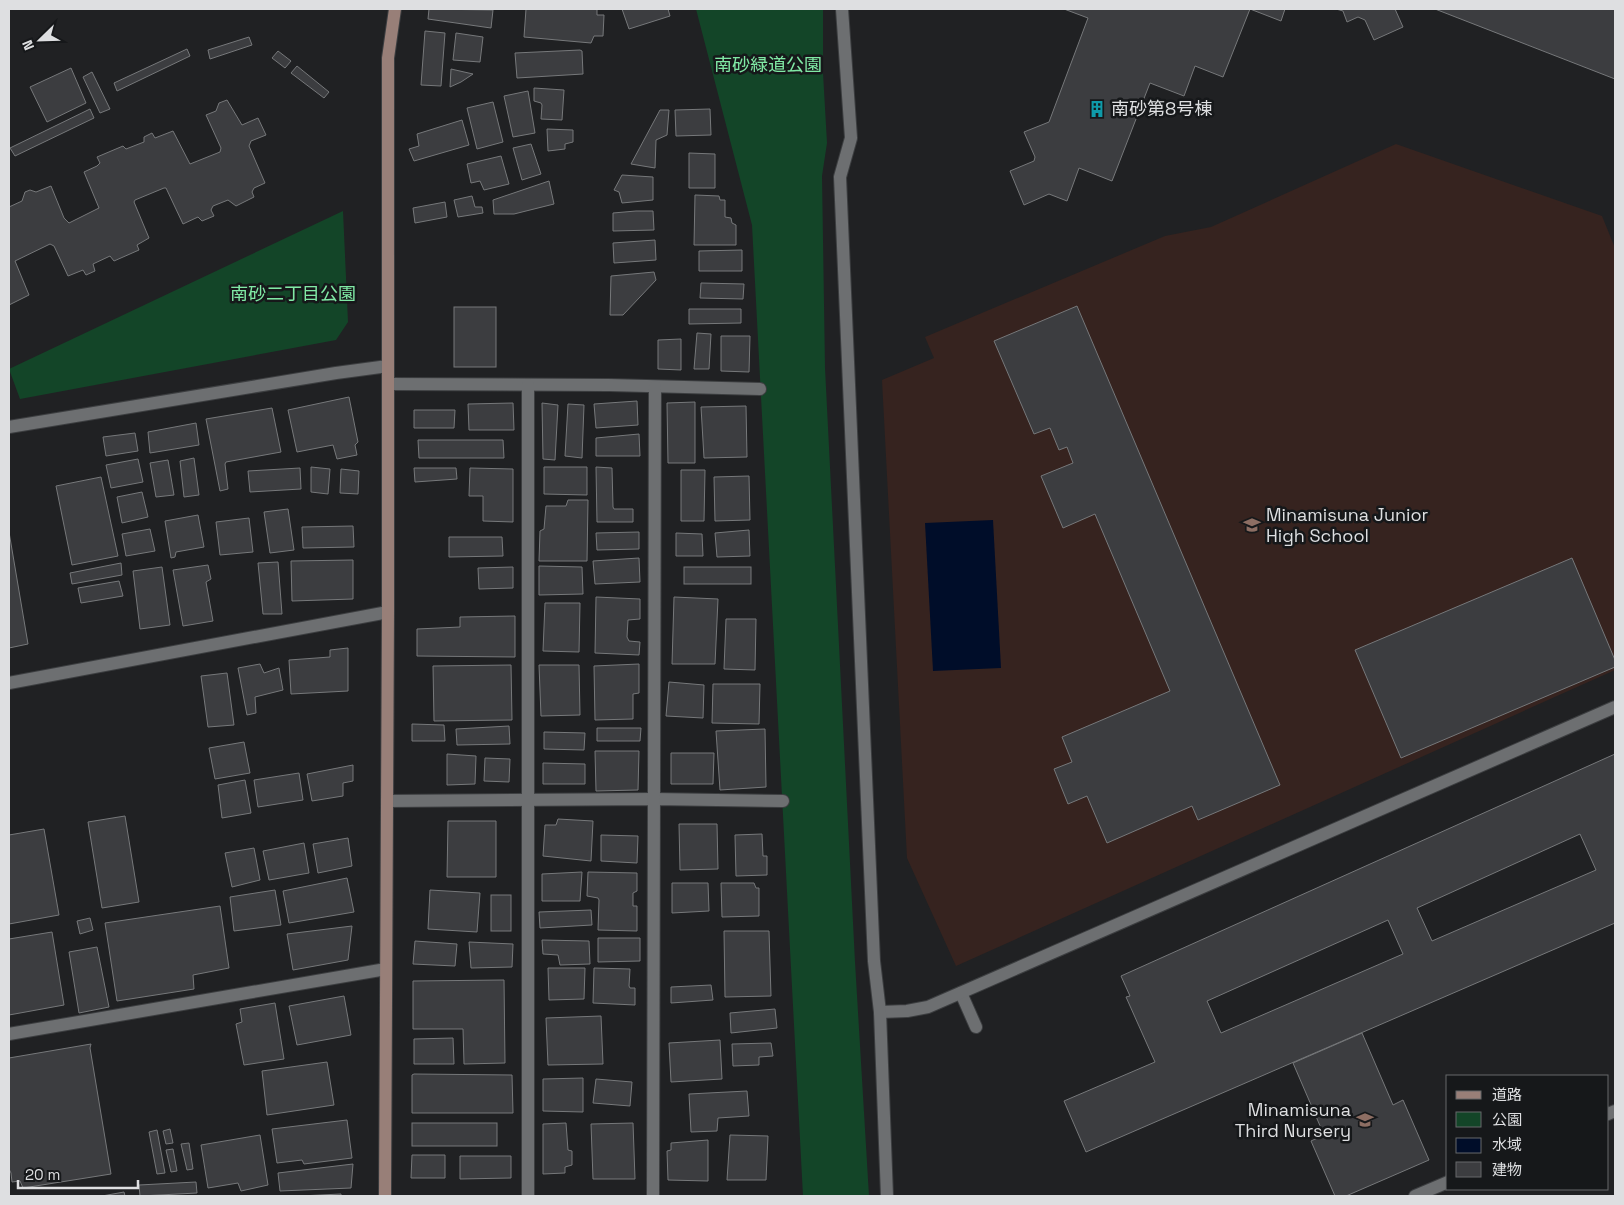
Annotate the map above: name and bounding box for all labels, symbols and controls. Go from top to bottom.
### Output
north arrow [15,15,65,65]
text: N [18,37,38,53]
park label: 南砂緑道公園 [714,53,822,76]
place label: 南砂第8号棟 [1111,97,1212,120]
building icon: 南砂第8号棟 [1087,99,1107,119]
park label: 南砂二丁目公園 [230,282,356,305]
place label: Minamisuna Junior High School [1266,503,1429,547]
school or university icon: Minamisuna Junior High School [1242,515,1262,535]
legend [1446,1075,1609,1190]
text: 道路 [1492,1085,1522,1104]
place label: Minamisuna Third Nursery [1235,1098,1351,1142]
school or university icon: Minamisuna Third Nursery [1355,1110,1375,1130]
text: 公園 [1492,1110,1522,1129]
text: 水域 [1492,1135,1522,1154]
scale bar [18,1158,138,1190]
text: 建物 [1492,1160,1522,1179]
text: 20 m [25,1165,60,1184]

